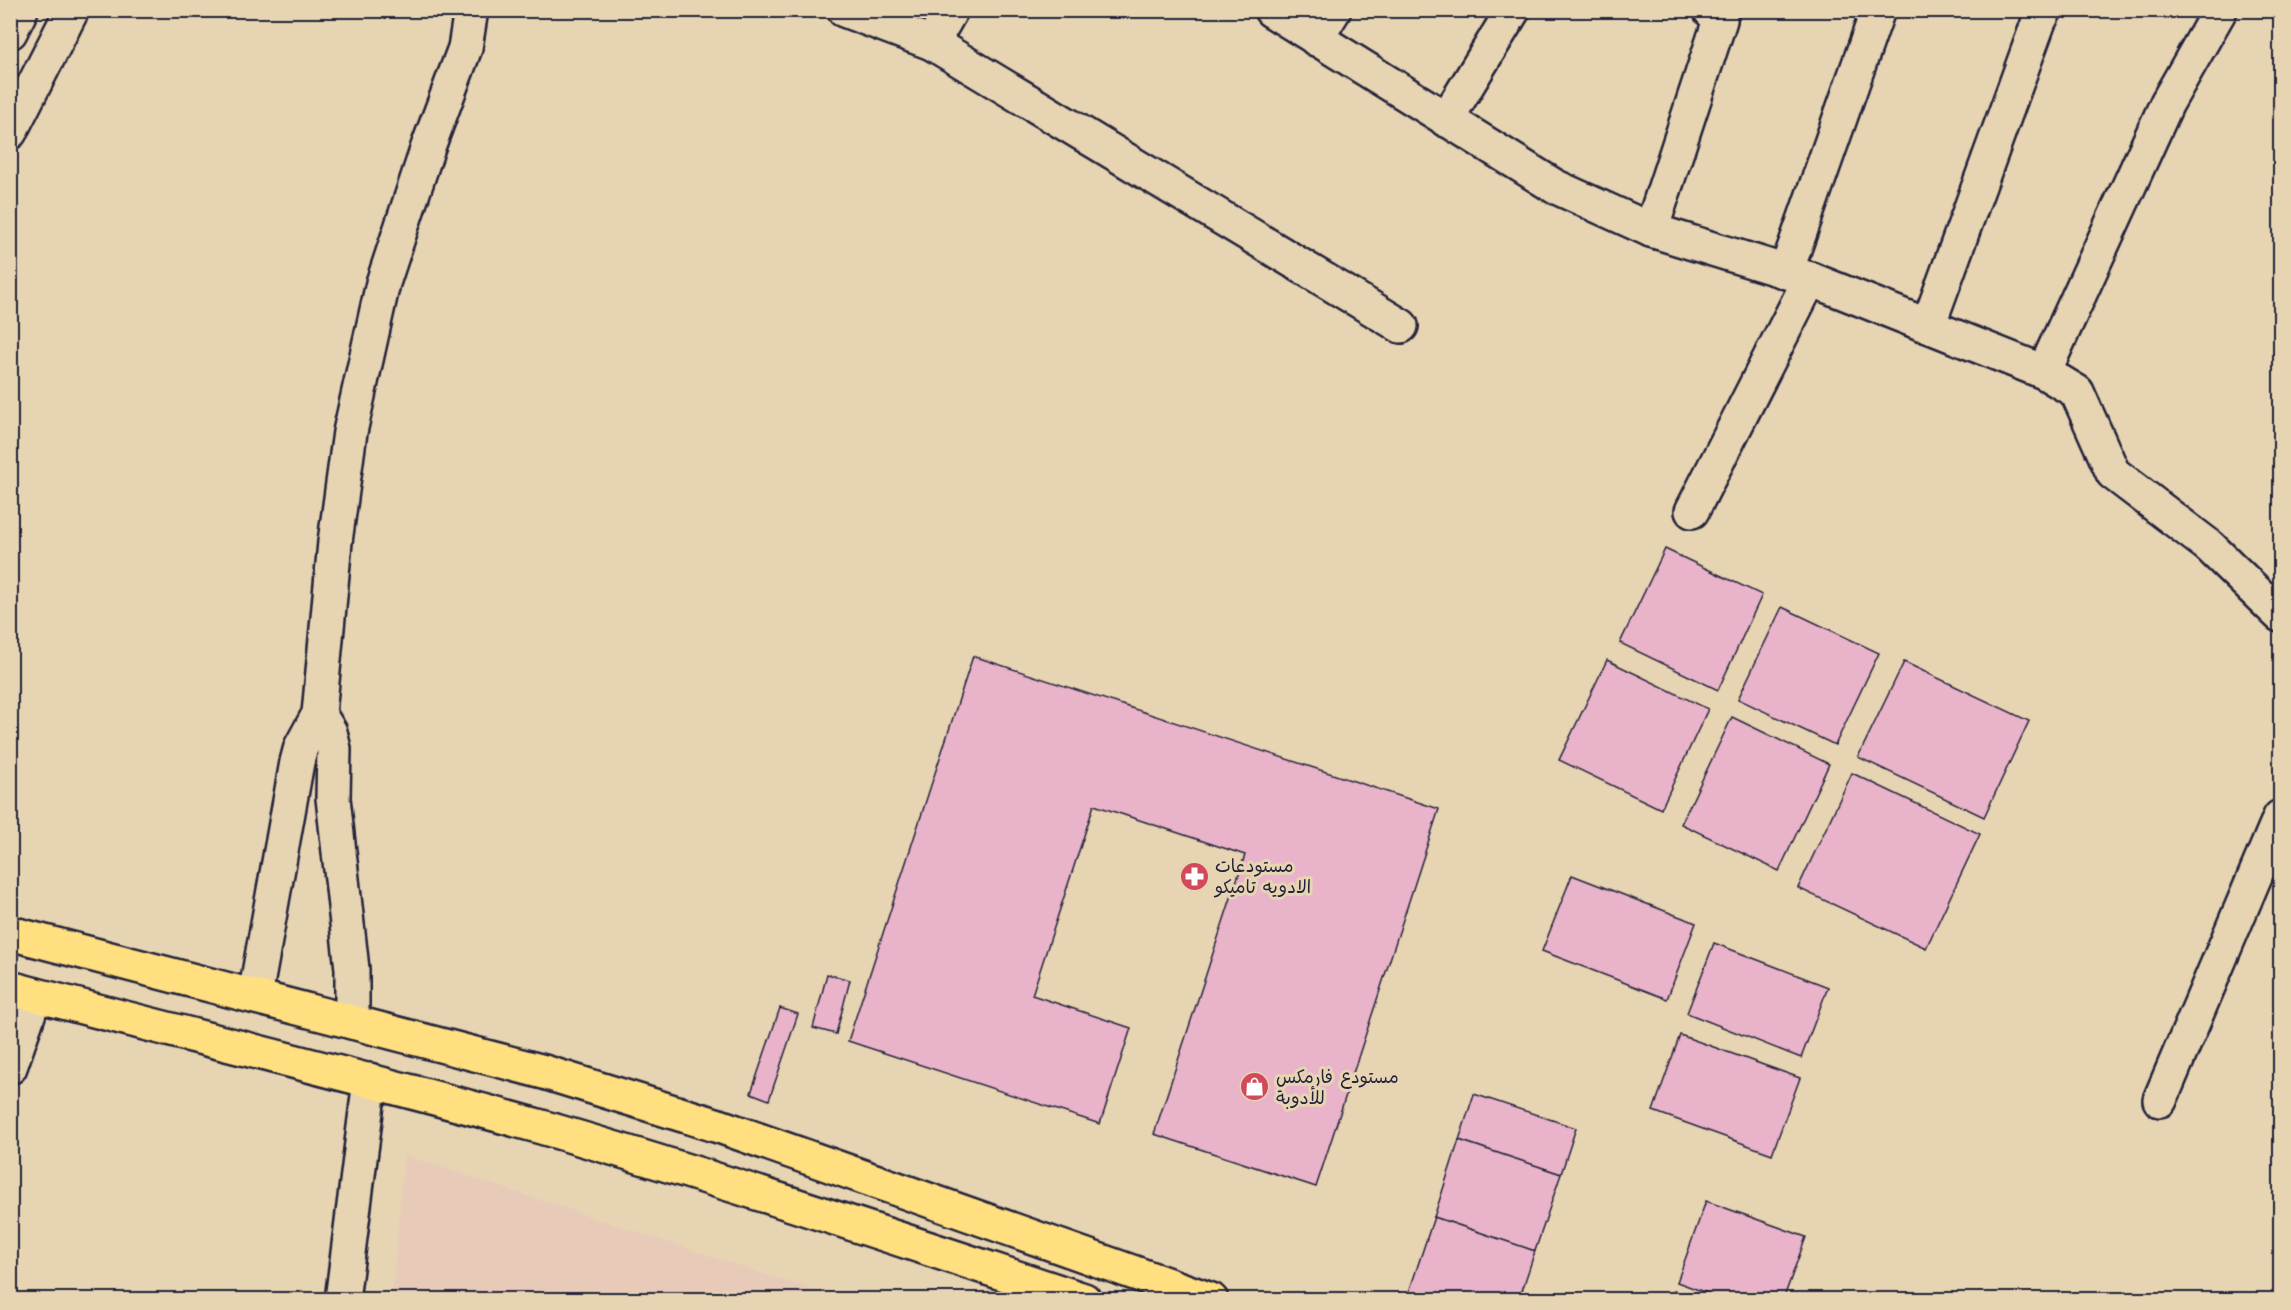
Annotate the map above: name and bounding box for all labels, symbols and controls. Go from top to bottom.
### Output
place label: مستودعات الادويه تاميكو [1213,854,1311,900]
pharmacy icon: مستودعات الادويه تاميكو [1178,860,1210,892]
place label: مستودع فارمكس للأدوبة [1276,1065,1399,1111]
shop icon: مستودع فارمكس للأدوبة [1239,1071,1271,1103]

